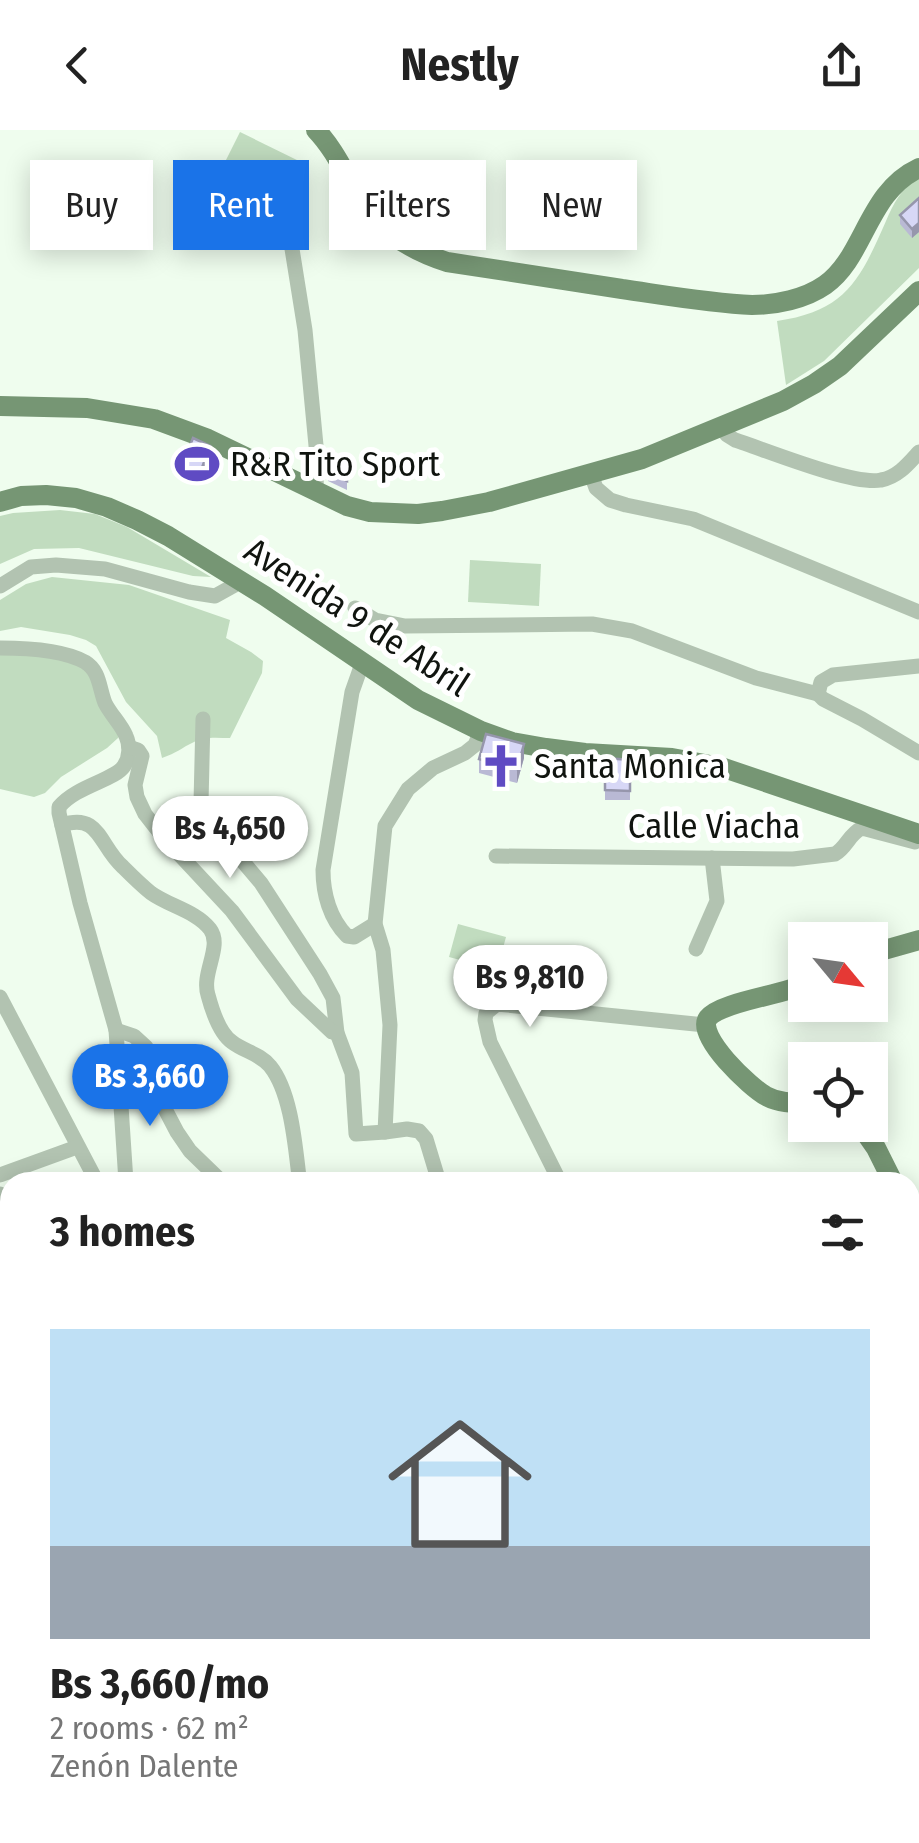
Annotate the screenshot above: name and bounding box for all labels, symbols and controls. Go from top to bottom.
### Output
icon: back [50,38,105,93]
text: Nestly [400,38,519,92]
icon: share [814,38,869,93]
chip: Buy [30,160,153,250]
chip: Rent [173,160,309,250]
chip: Filters [329,160,486,250]
chip: New [506,160,637,250]
sports icon: R&R Tito Sport [173,440,221,488]
place label: R&R Tito Sport [230,443,440,485]
street label: Avenida 9 de Abril [237,529,477,705]
church icon: Santa Monica [477,742,525,790]
place label: Santa Monica [534,745,726,787]
pin: Bs 4,650 [127,796,333,881]
street label: Calle Viacha [628,805,800,847]
text: Bs 4,650 [174,809,286,847]
north arrow [788,922,888,1022]
map controls [788,922,888,1142]
pin: Bs 9,810 [427,945,633,1030]
text: Bs 9,810 [475,958,585,996]
button: locate [788,1042,888,1142]
pin: Bs 3,660 [47,1044,253,1129]
text: Bs 3,660 [94,1057,206,1095]
icon: filters [815,1205,870,1260]
text: 3 homes [50,1207,195,1257]
icon: home [370,1394,550,1574]
text: Bs 3,660/mo [50,1659,269,1709]
text: 2 rooms · 62 m² [50,1709,249,1747]
text: Zenón Dalente [50,1747,239,1785]

